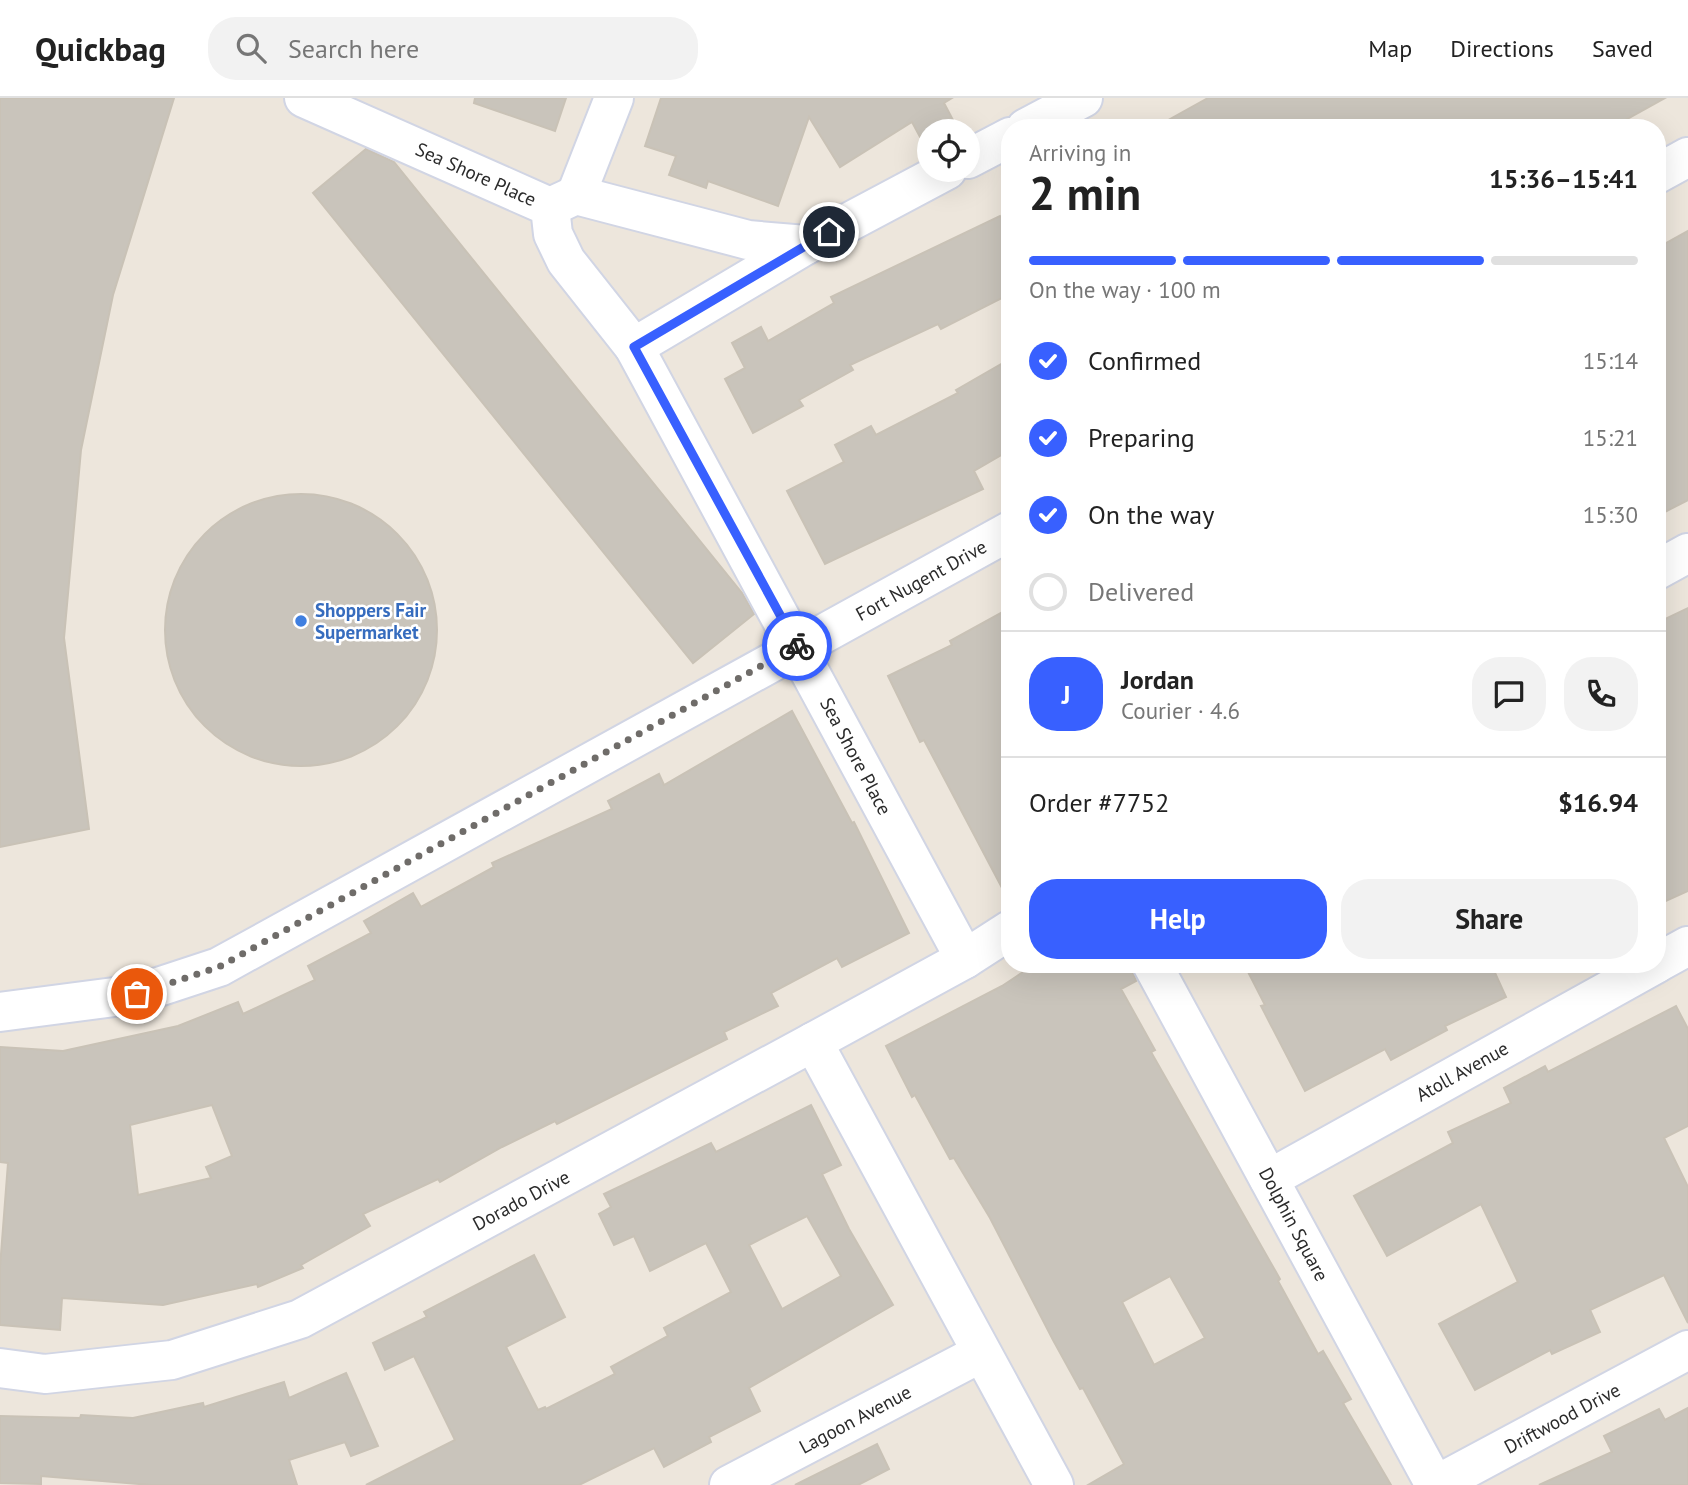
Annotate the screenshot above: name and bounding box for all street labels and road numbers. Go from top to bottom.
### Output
street label: Sea Shore Place [412,137,540,211]
street label: Fort Nugent Drive [851,534,991,626]
street label: Sea Shore Place [815,693,897,819]
street label: Atoll Avenue [1412,1036,1512,1106]
street label: Dolphin Square [1254,1163,1334,1285]
street label: Dorado Drive [468,1164,574,1236]
street label: Driftwood Drive [1500,1377,1624,1459]
street label: Lagoon Avenue [795,1379,915,1459]

